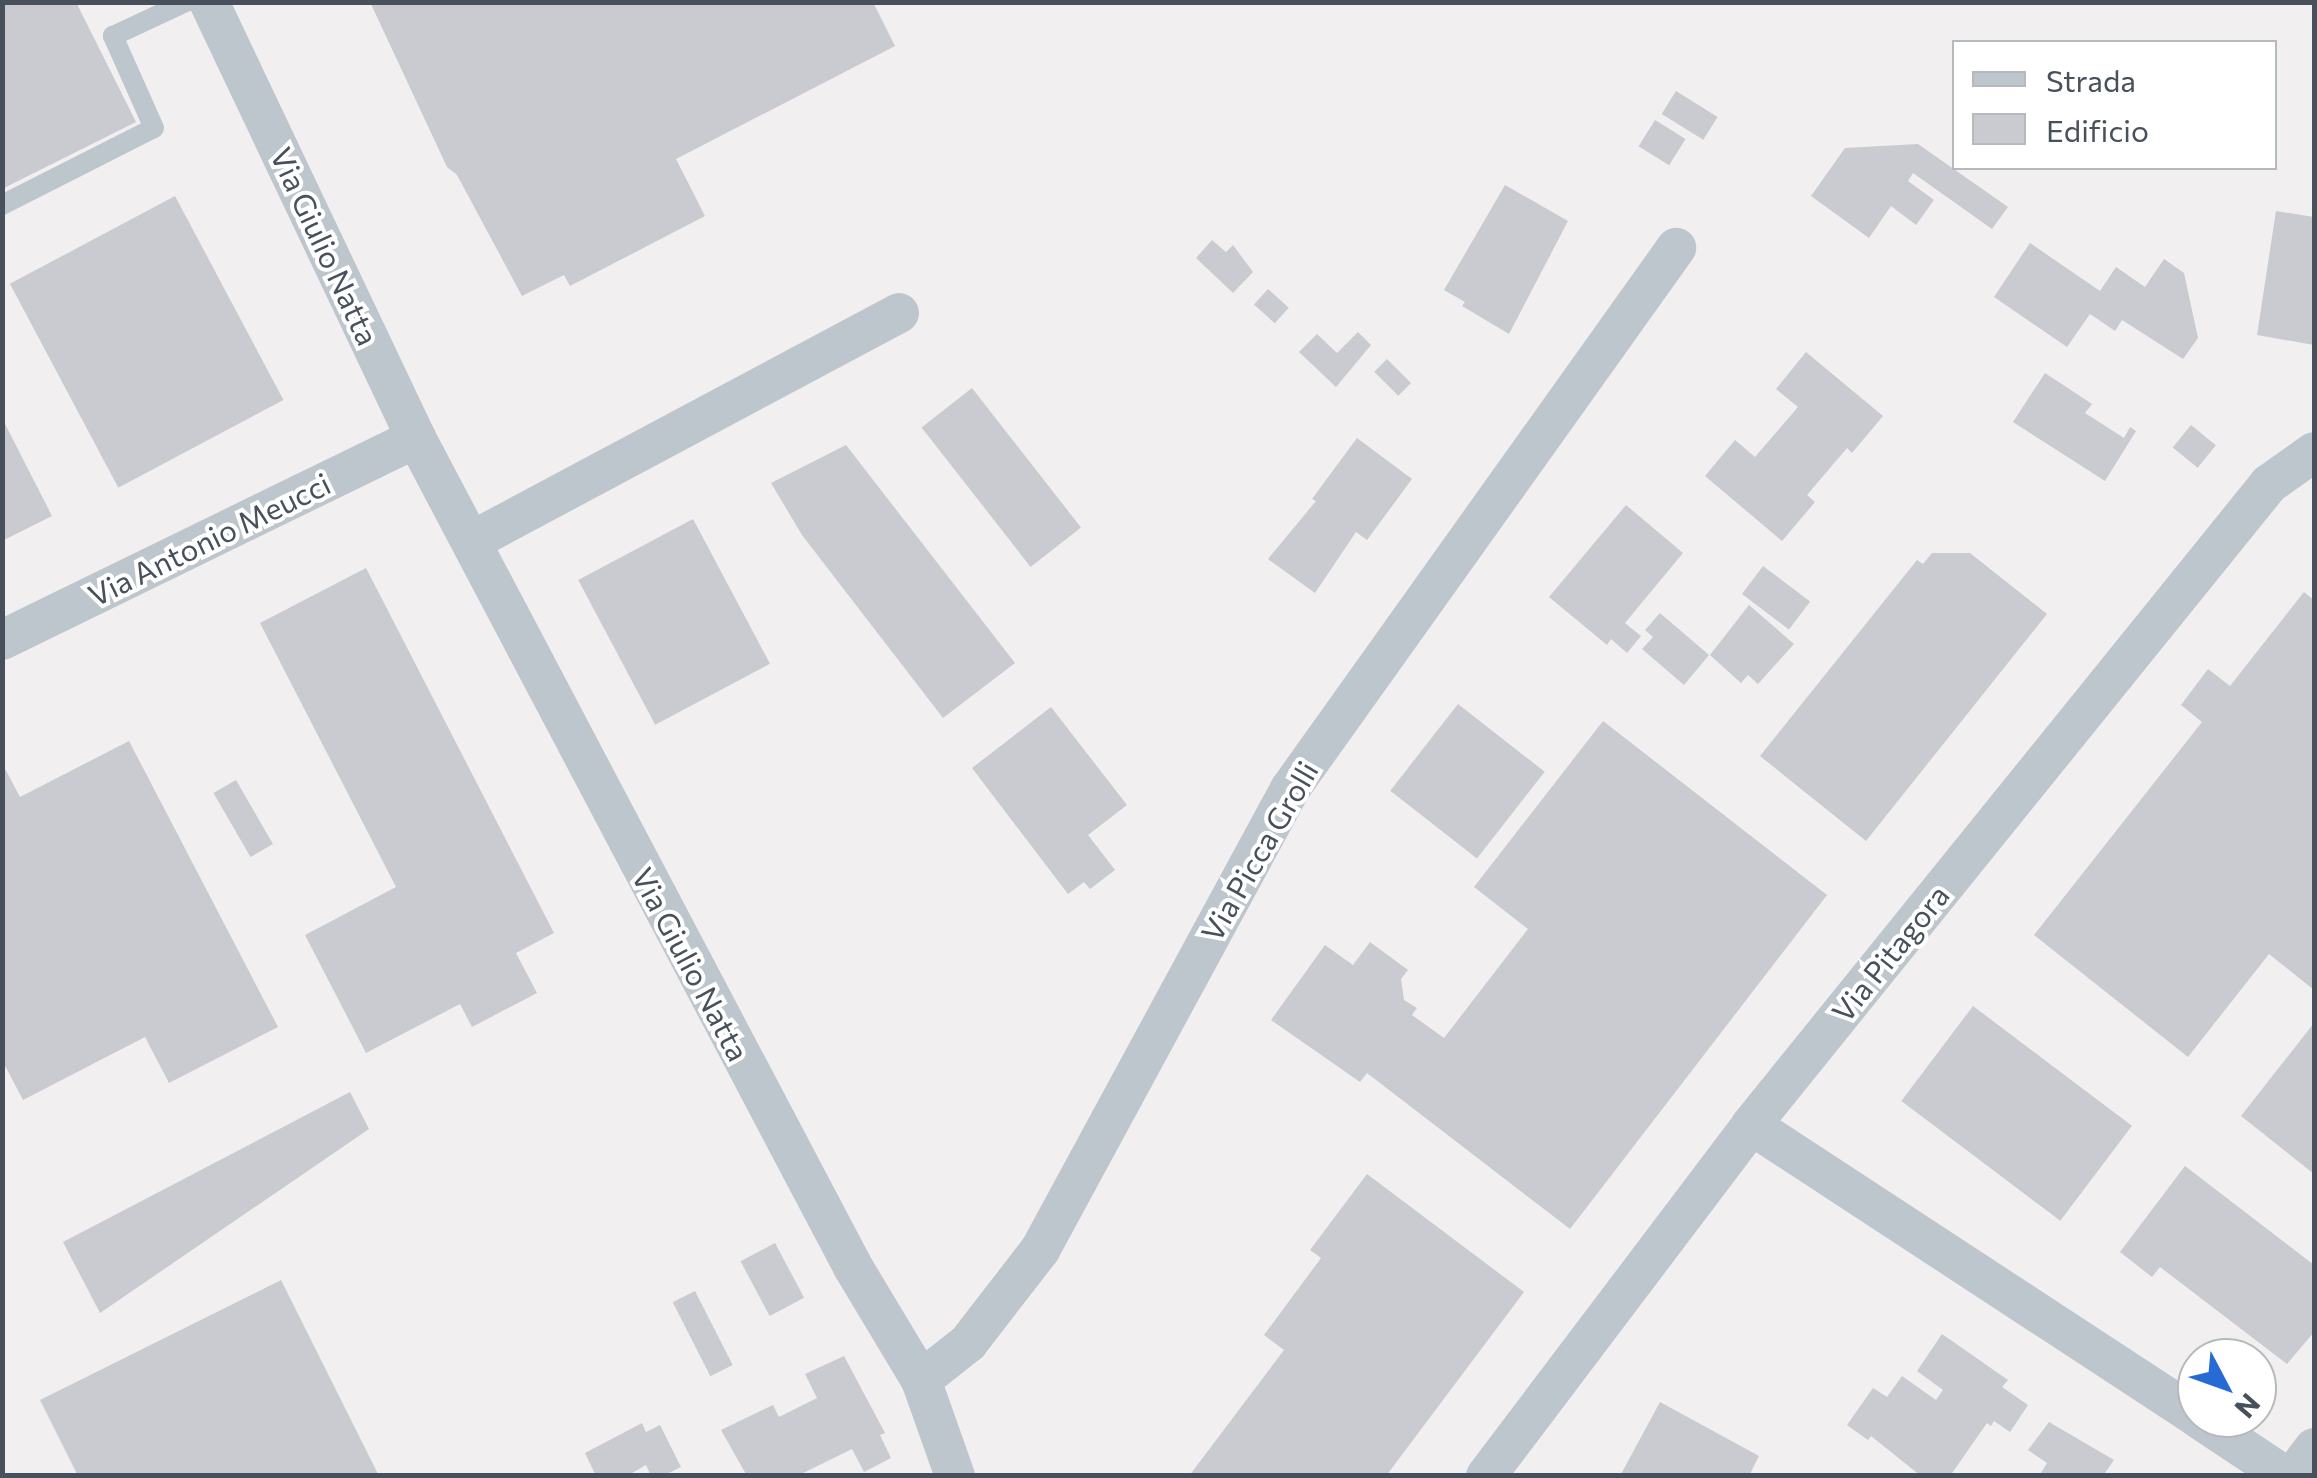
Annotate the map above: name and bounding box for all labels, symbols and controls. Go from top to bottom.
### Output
legend [1952,40,2277,170]
text: Strada [2046,61,2136,98]
text: Edificio [2046,111,2149,148]
street label: Via Giulio Natta [264,142,386,350]
street label: Via Antonio Meucci [82,465,336,613]
street label: Via Picca Grolli [1193,755,1325,947]
street label: Via Giulio Natta [625,861,757,1067]
street label: Via Pitagora [1824,877,1956,1029]
north arrow [2177,1338,2277,1438]
text: N [2228,1387,2268,1425]

